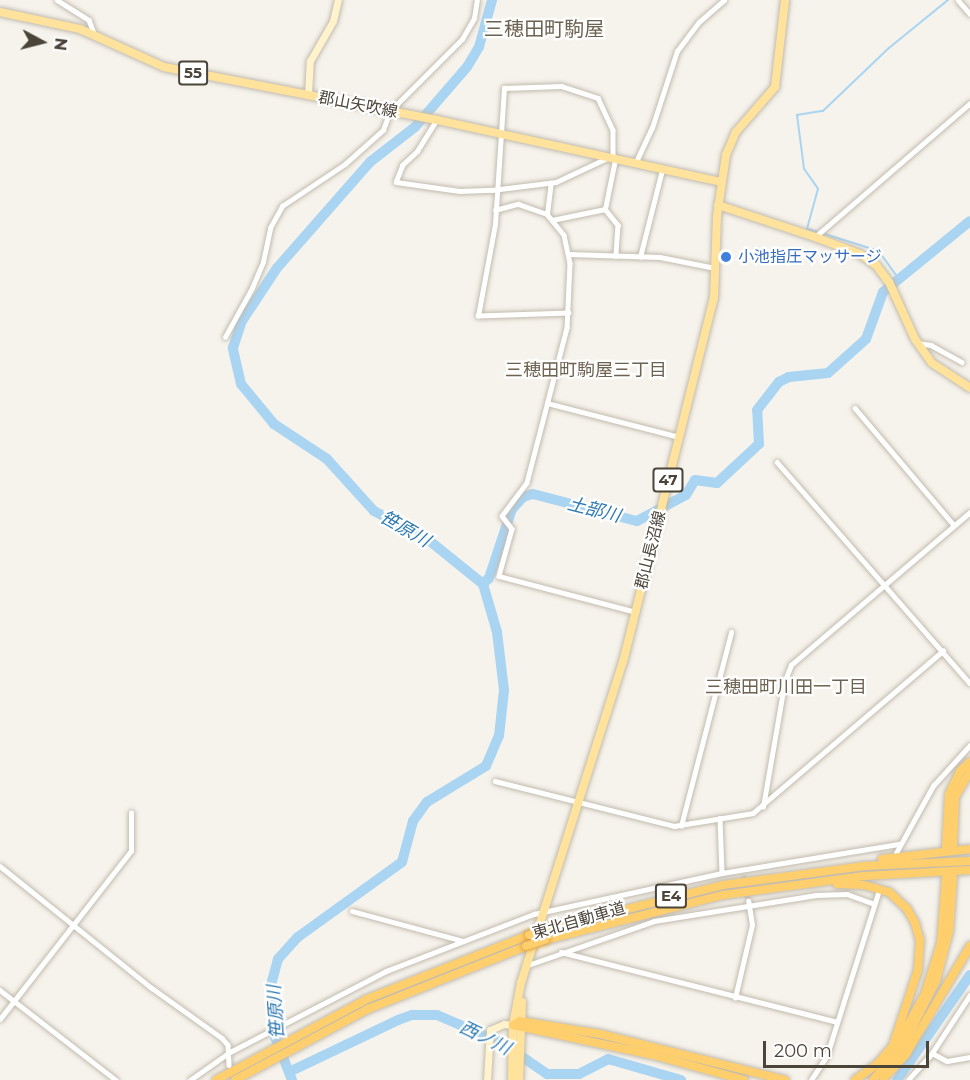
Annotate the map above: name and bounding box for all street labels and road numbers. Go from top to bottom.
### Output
road number: 55 [178,61,208,85]
street label: 郡山矢吹線 [317,88,399,122]
road number: 47 [652,468,684,492]
street label: 郡山長沼線 [632,509,670,591]
road number: E4 [654,884,688,908]
street label: 東北自動車道 [530,899,628,943]

